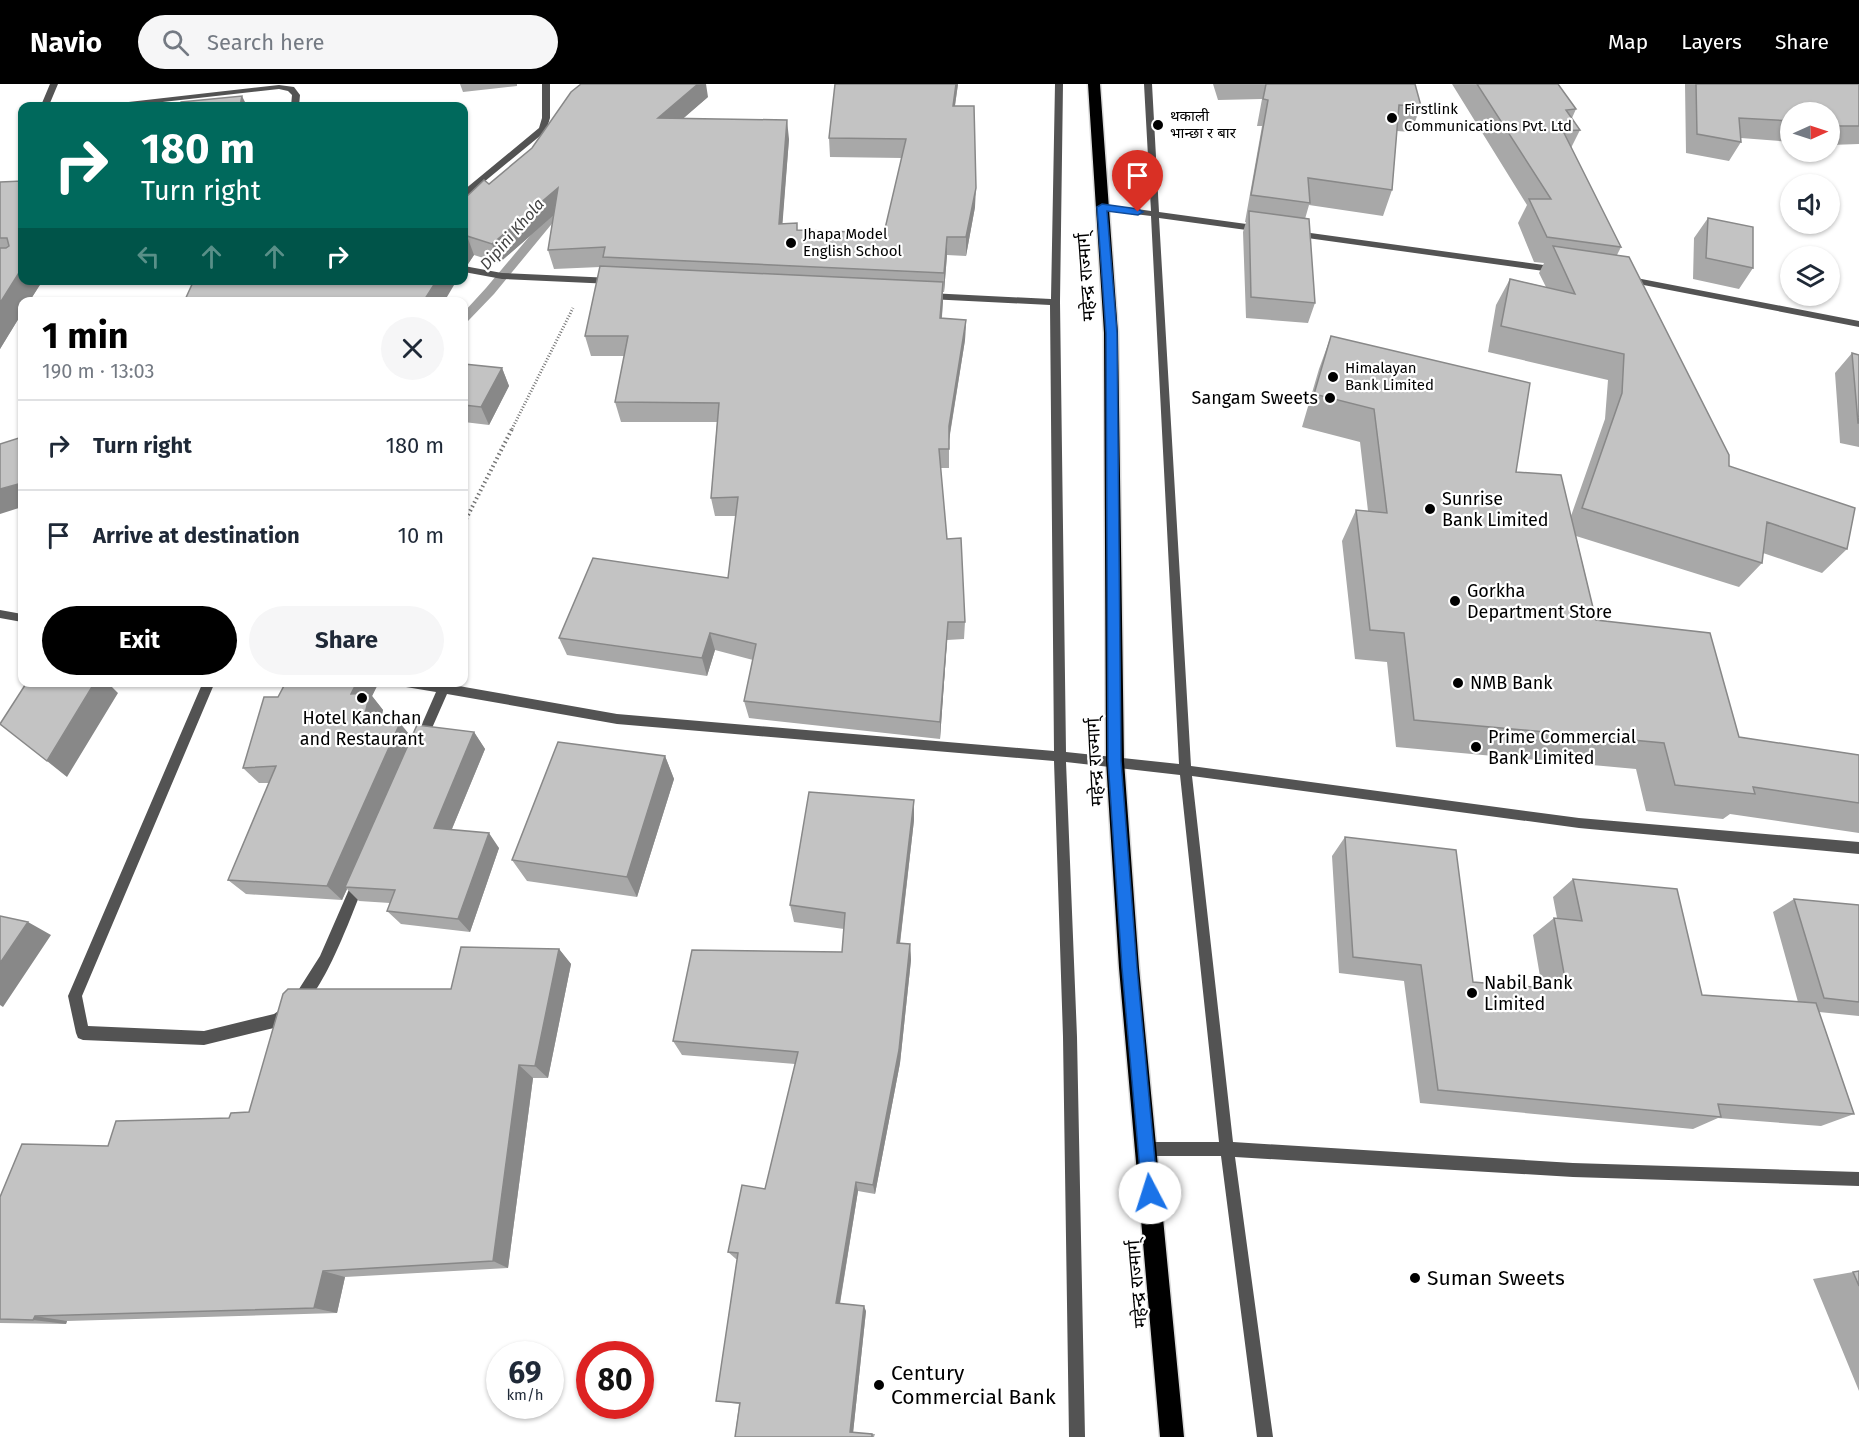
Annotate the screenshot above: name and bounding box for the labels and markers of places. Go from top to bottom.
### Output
place label: Firstlink Communications Pvt. Ltd [1404,100,1572,135]
place label: थकाली भान्छा र बार [1170,107,1237,142]
marker: Firstlink Communications Pvt. Ltd [1385,111,1399,125]
marker: थकाली भान्छा र बार [1151,118,1165,132]
pin [1112,150,1163,212]
place label: Jhapa Model English School [803,225,903,260]
marker: Jhapa Model English School [784,236,798,250]
place label: Himalayan Bank Limited [1345,359,1434,394]
marker: Himalayan Bank Limited [1326,370,1340,384]
place label: Sangam Sweets [1192,387,1318,409]
marker: Sangam Sweets [1323,391,1337,405]
place label: Sunrise Bank Limited [1442,488,1549,531]
marker: Sunrise Bank Limited [1423,502,1437,516]
place label: Gorkha Department Store [1467,580,1612,623]
marker: Gorkha Department Store [1448,594,1462,608]
place label: NMB Bank [1470,672,1553,694]
marker: NMB Bank [1451,676,1465,690]
marker: Hotel Kanchan and Restaurant [355,691,369,705]
place label: Hotel Kanchan and Restaurant [300,707,425,750]
place label: Prime Commercial Bank Limited [1488,726,1636,769]
marker: Prime Commercial Bank Limited [1469,740,1483,754]
place label: Nabil Bank Limited [1484,972,1573,1015]
marker: Nabil Bank Limited [1465,986,1479,1000]
place label: Suman Sweets [1427,1265,1565,1291]
marker: Suman Sweets [1408,1271,1422,1285]
place label: Century Commercial Bank [891,1360,1056,1410]
marker: Century Commercial Bank [872,1378,886,1392]

